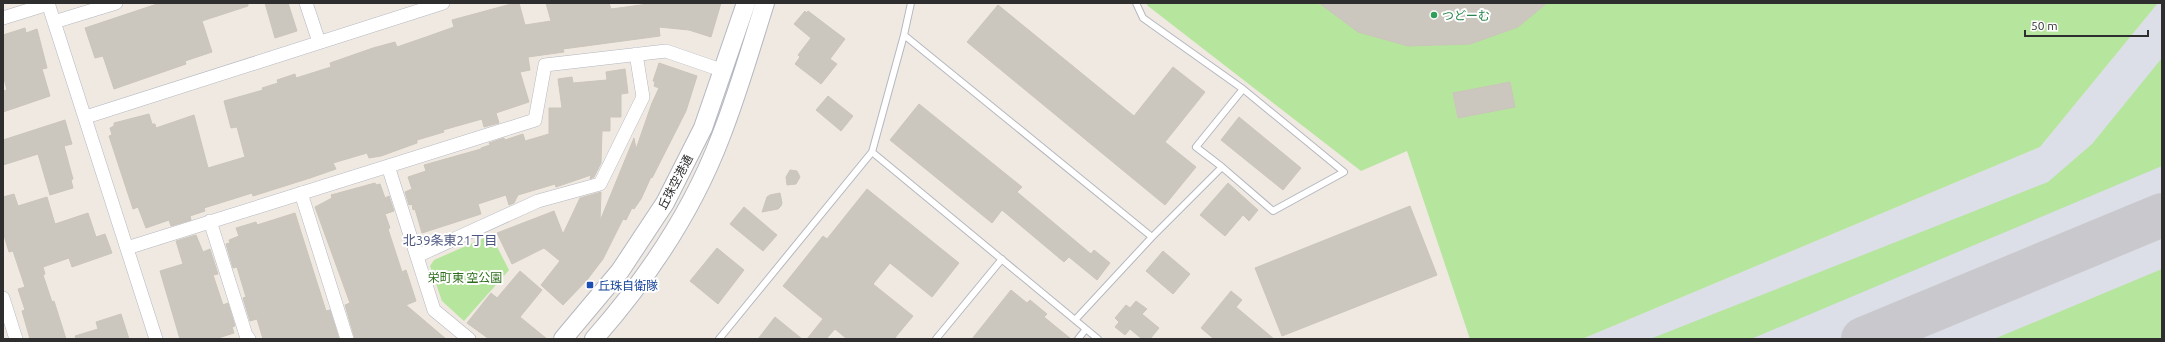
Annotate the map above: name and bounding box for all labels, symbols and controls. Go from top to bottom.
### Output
place label: つどーむ [1442,9,1490,22]
marker: つどーむ [1429,10,1439,20]
scale bar [2025,12,2148,38]
text: 50 m [2031,19,2058,32]
street label: 丘珠空港通 [655,152,695,212]
district label: 北39条東21丁目 [403,233,497,247]
park label: 栄町東 空公園 [428,271,502,284]
place label: 丘珠自衛隊 [598,279,658,292]
marker: 丘珠自衛隊 [585,280,595,290]

